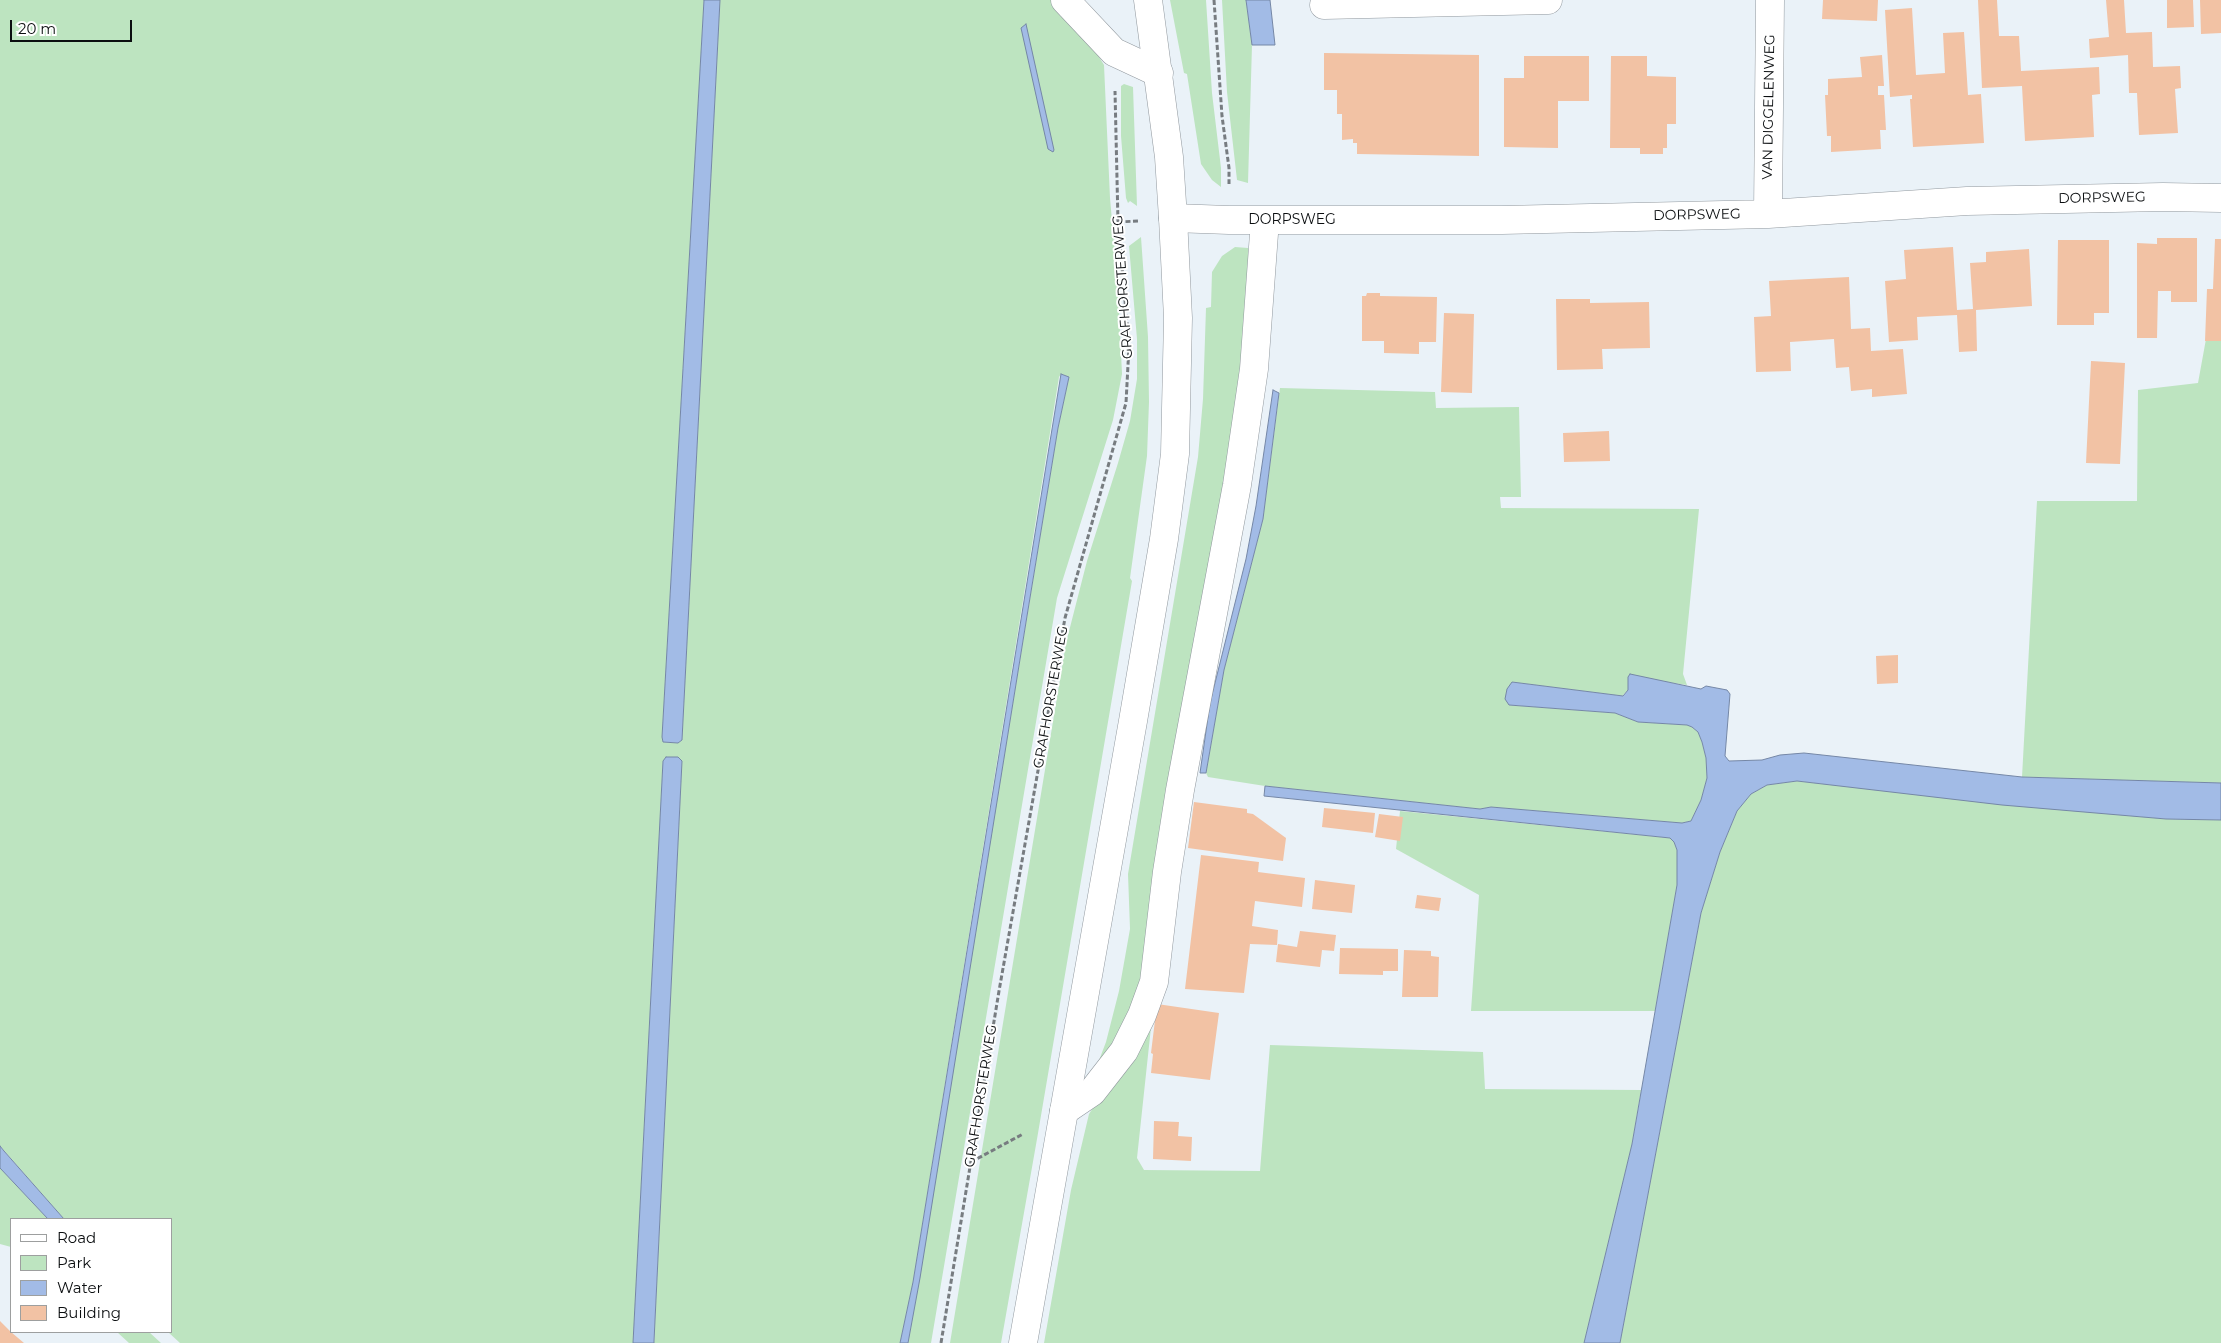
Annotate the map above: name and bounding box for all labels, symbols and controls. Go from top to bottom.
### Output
scale bar [12,10,135,42]
text: 20 m [18,19,56,38]
street label: VAN DIGGELENWEG [1759,34,1779,180]
street label: DORPSWEG [2058,189,2146,207]
street label: DORPSWEG [1653,206,1741,224]
street label: DORPSWEG [1248,212,1336,228]
street label: GRAFHORSTERWEG [1110,214,1136,360]
street label: GRAFHORSTERWEG [1030,624,1072,770]
street label: GRAFHORSTERWEG [961,1023,1001,1169]
legend [10,1218,172,1333]
text: Road [57,1228,96,1247]
text: Park [57,1253,91,1272]
text: Water [57,1278,103,1297]
text: Building [57,1303,121,1322]

